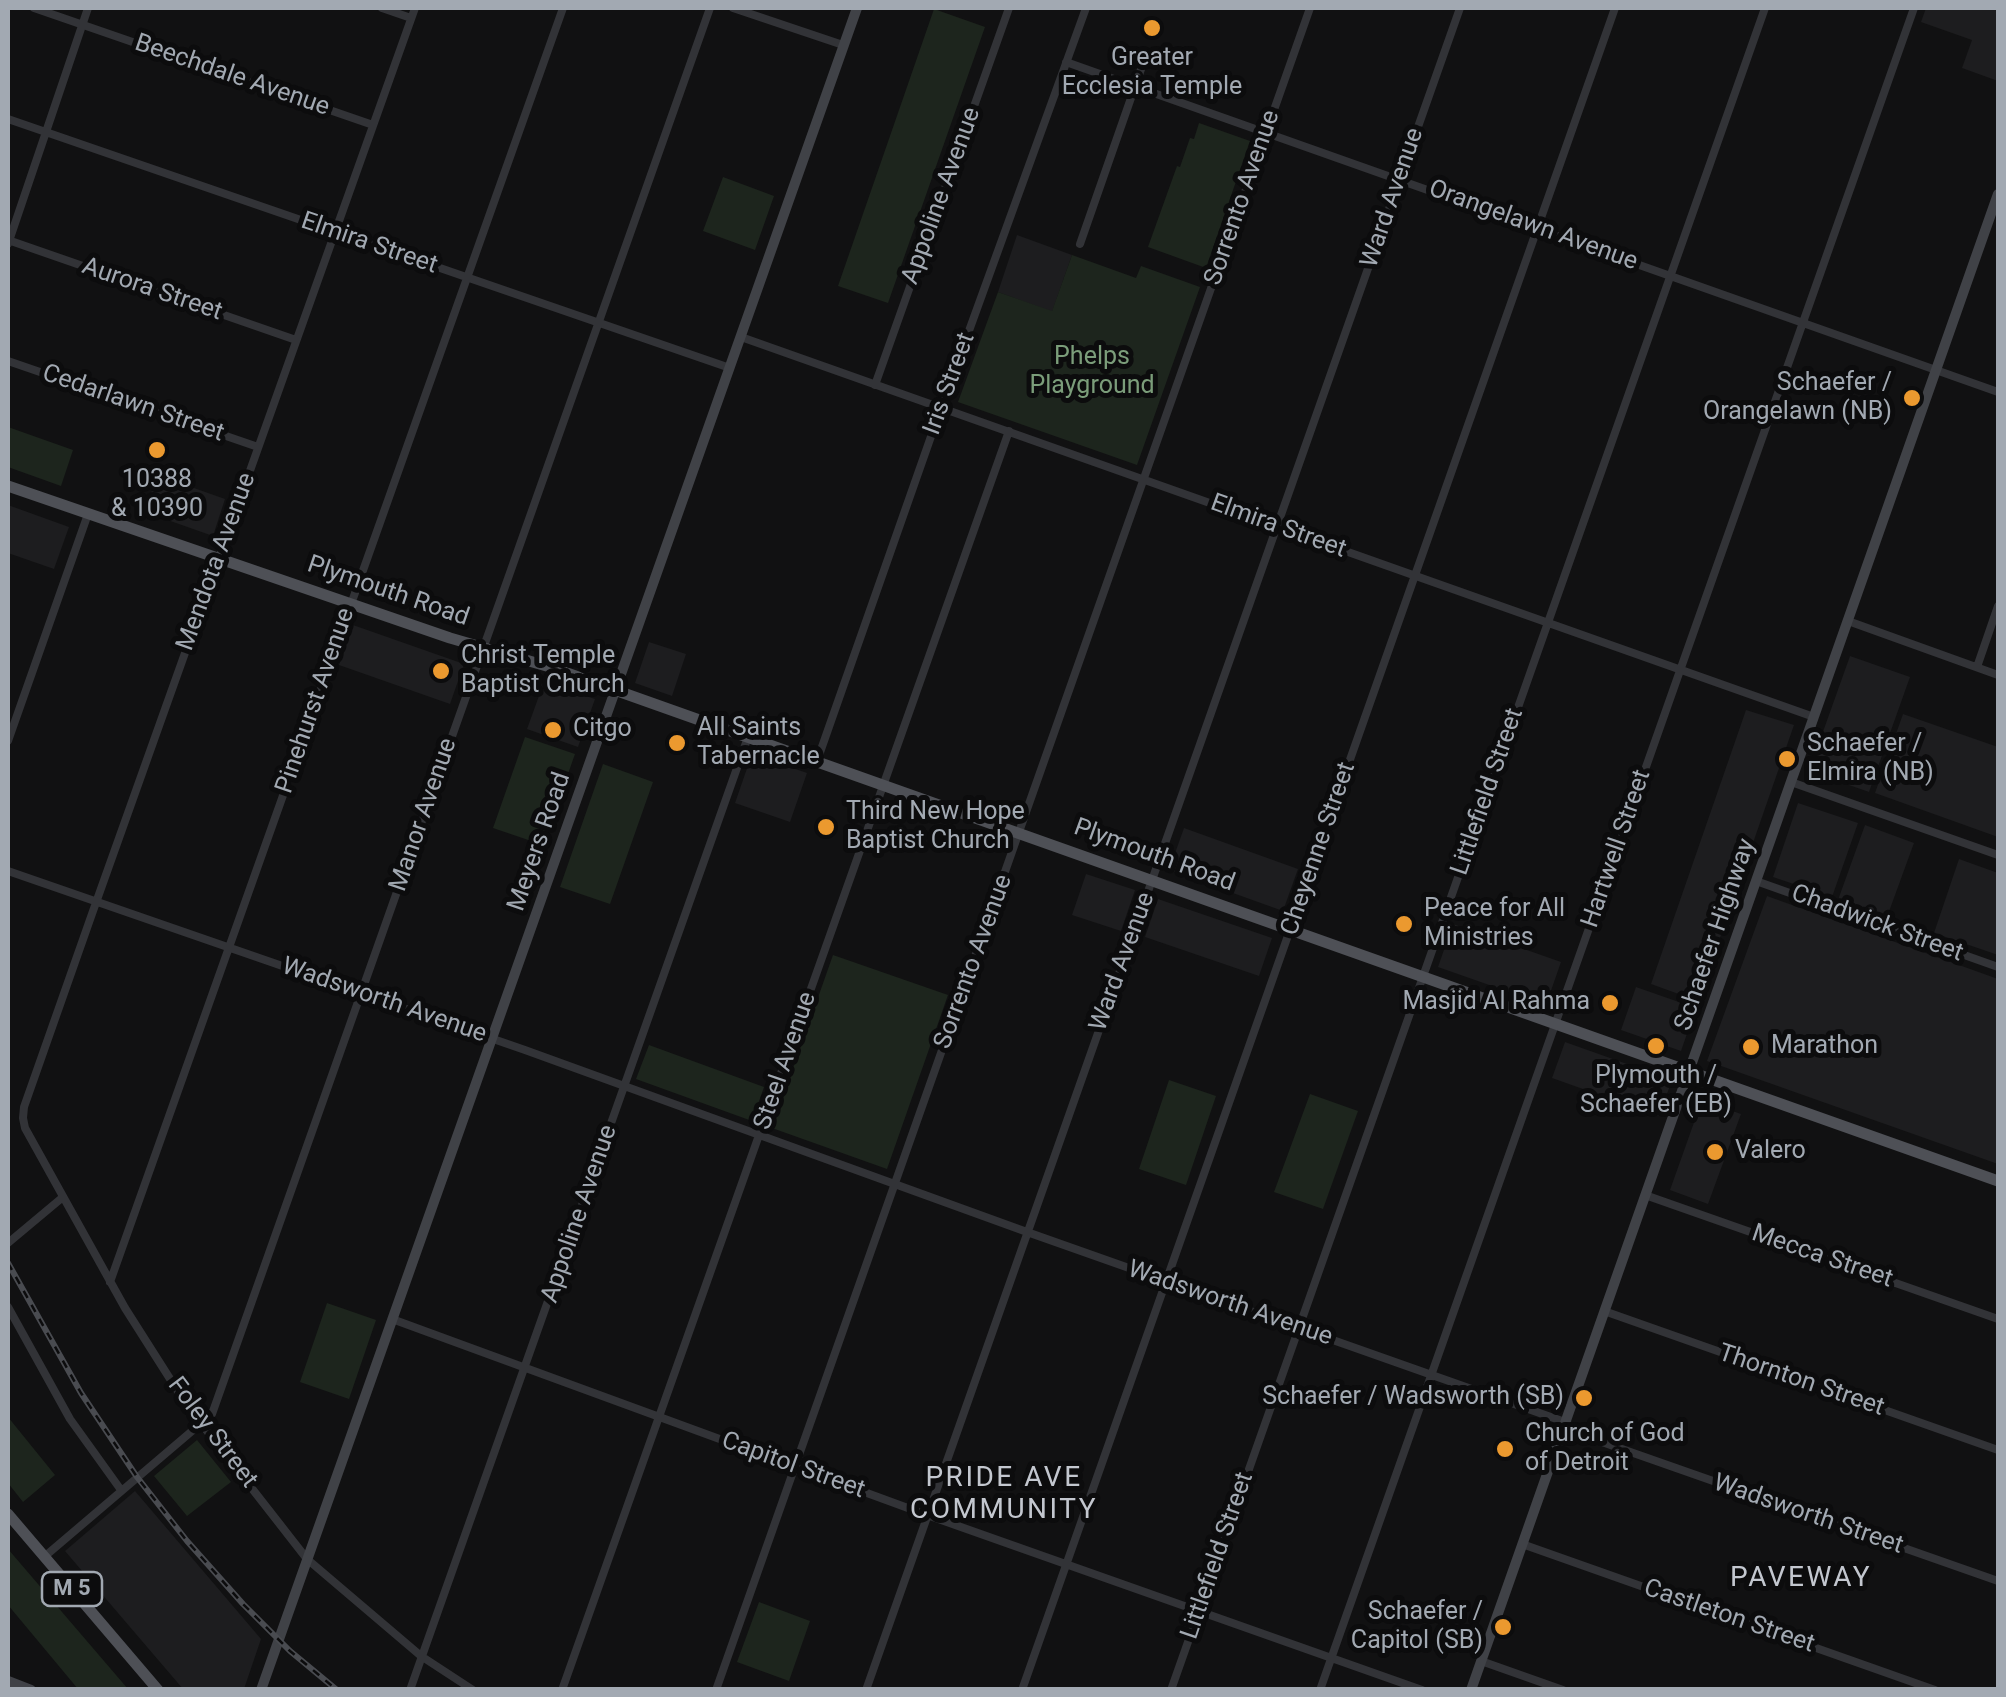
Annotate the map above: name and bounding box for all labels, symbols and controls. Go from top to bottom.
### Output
marker: Greater Ecclesia Temple [1141,17,1163,39]
street label: Beechdale Avenue [131,29,333,123]
place label: Greater Ecclesia Temple [1062,44,1242,103]
street label: Appoline Avenue [896,104,988,288]
street label: Sorrento Avenue [1199,107,1287,289]
street label: Ward Avenue [1355,124,1431,272]
street label: Orangelawn Avenue [1424,174,1642,278]
street label: Elmira Street [297,207,441,281]
street label: Aurora Street [78,252,226,328]
street label: Iris Street [918,329,982,439]
park label: Phelps Playground [1029,343,1155,402]
street label: Cedarlawn Street [38,359,228,449]
place label: Schaefer / Orangelawn (NB) [1703,369,1892,428]
marker: Schaefer / Orangelawn (NB) [1901,387,1923,409]
marker: 10388 & 10390 [146,439,168,461]
place label: 10388 & 10390 [111,466,203,525]
street label: Mendota Avenue [171,469,263,655]
street label: Elmira Street [1206,489,1350,565]
street label: Plymouth Road [303,550,473,634]
street label: Pinehurst Avenue [270,604,362,798]
place label: Christ Temple Baptist Church [461,642,625,701]
marker: Christ Temple Baptist Church [430,660,452,682]
street label: Littlefield Street [1445,705,1531,879]
place label: All Saints Tabernacle [697,714,820,773]
place label: Citgo [573,715,632,745]
marker: Citgo [542,719,564,741]
place label: Schaefer / Elmira (NB) [1807,730,1934,789]
marker: All Saints Tabernacle [666,732,688,754]
street label: Manor Avenue [384,735,464,895]
marker: Schaefer / Elmira (NB) [1776,748,1798,770]
street label: Cheyenne Street [1275,759,1363,939]
street label: Hartwell Street [1576,766,1658,932]
street label: Meyers Road [502,769,578,915]
place label: Third New Hope Baptist Church [846,798,1025,857]
street label: Plymouth Road [1069,813,1239,899]
marker: Third New Hope Baptist Church [815,816,837,838]
street label: Schaefer Highway [1669,835,1763,1035]
street label: Sorrento Avenue [929,871,1019,1053]
street label: Chadwick Street [1787,879,1967,969]
street label: Ward Avenue [1084,888,1162,1036]
place label: Peace for All Ministries [1424,895,1565,954]
marker: Peace for All Ministries [1393,913,1415,935]
street label: Wadsworth Avenue [278,952,490,1050]
street label: Steel Avenue [748,988,824,1134]
place label: Masjid Al Rahma [1402,988,1590,1018]
marker: Masjid Al Rahma [1599,992,1621,1014]
place label: Marathon [1771,1032,1878,1062]
marker: Plymouth / Schaefer (EB) [1645,1035,1667,1057]
marker: Marathon [1740,1036,1762,1058]
place label: Plymouth / Schaefer (EB) [1580,1062,1732,1121]
street label: Appoline Avenue [536,1121,624,1307]
place label: Valero [1735,1137,1806,1167]
marker: Valero [1704,1141,1726,1163]
street label: Mecca Street [1748,1219,1896,1295]
street label: Wadsworth Avenue [1124,1255,1336,1353]
street label: Thornton Street [1714,1339,1888,1423]
street label: Foley Street [161,1372,263,1494]
place label: Schaefer / Wadsworth (SB) [1262,1383,1564,1413]
marker: Schaefer / Wadsworth (SB) [1573,1387,1595,1409]
place label: Church of God of Detroit [1525,1420,1685,1479]
street label: Capitol Street [717,1426,869,1506]
marker: Church of God of Detroit [1494,1438,1516,1460]
district label: PRIDE AVE COMMUNITY [910,1462,1098,1528]
street label: Wadsworth Street [1709,1468,1907,1562]
street label: Littlefield Street [1175,1469,1261,1643]
district label: PAVEWAY [1730,1562,1872,1596]
road number: M 5 [42,1572,102,1606]
street label: Castleton Street [1640,1574,1818,1660]
place label: Schaefer / Capitol (SB) [1351,1598,1483,1657]
marker: Schaefer / Capitol (SB) [1492,1616,1514,1638]

